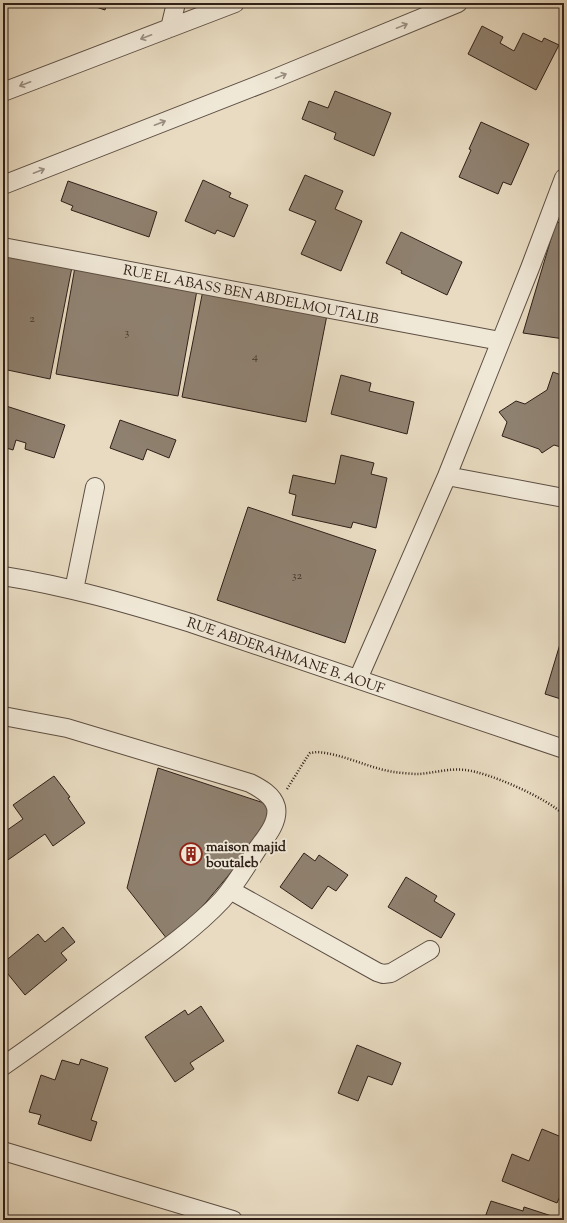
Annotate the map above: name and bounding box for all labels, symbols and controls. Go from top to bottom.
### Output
one-way arrow [395,22,407,30]
one-way arrow [141,34,153,42]
one-way arrow [275,71,287,79]
one-way arrow [20,80,32,88]
one-way arrow [154,119,166,127]
one-way arrow [33,166,45,174]
street label: RUE EL ABASS BEN ABDELMOUTALIB [121,261,380,331]
house number: 2 [29,310,35,328]
house number: 3 [125,324,130,342]
house number: 4 [252,348,258,366]
house number: 32 [292,567,303,585]
street label: RUE ABDERAHMANE B. AOUF [184,614,387,700]
place label: maison majid boutaleb [205,838,286,874]
building icon: maison majid boutaleb [178,841,204,867]

